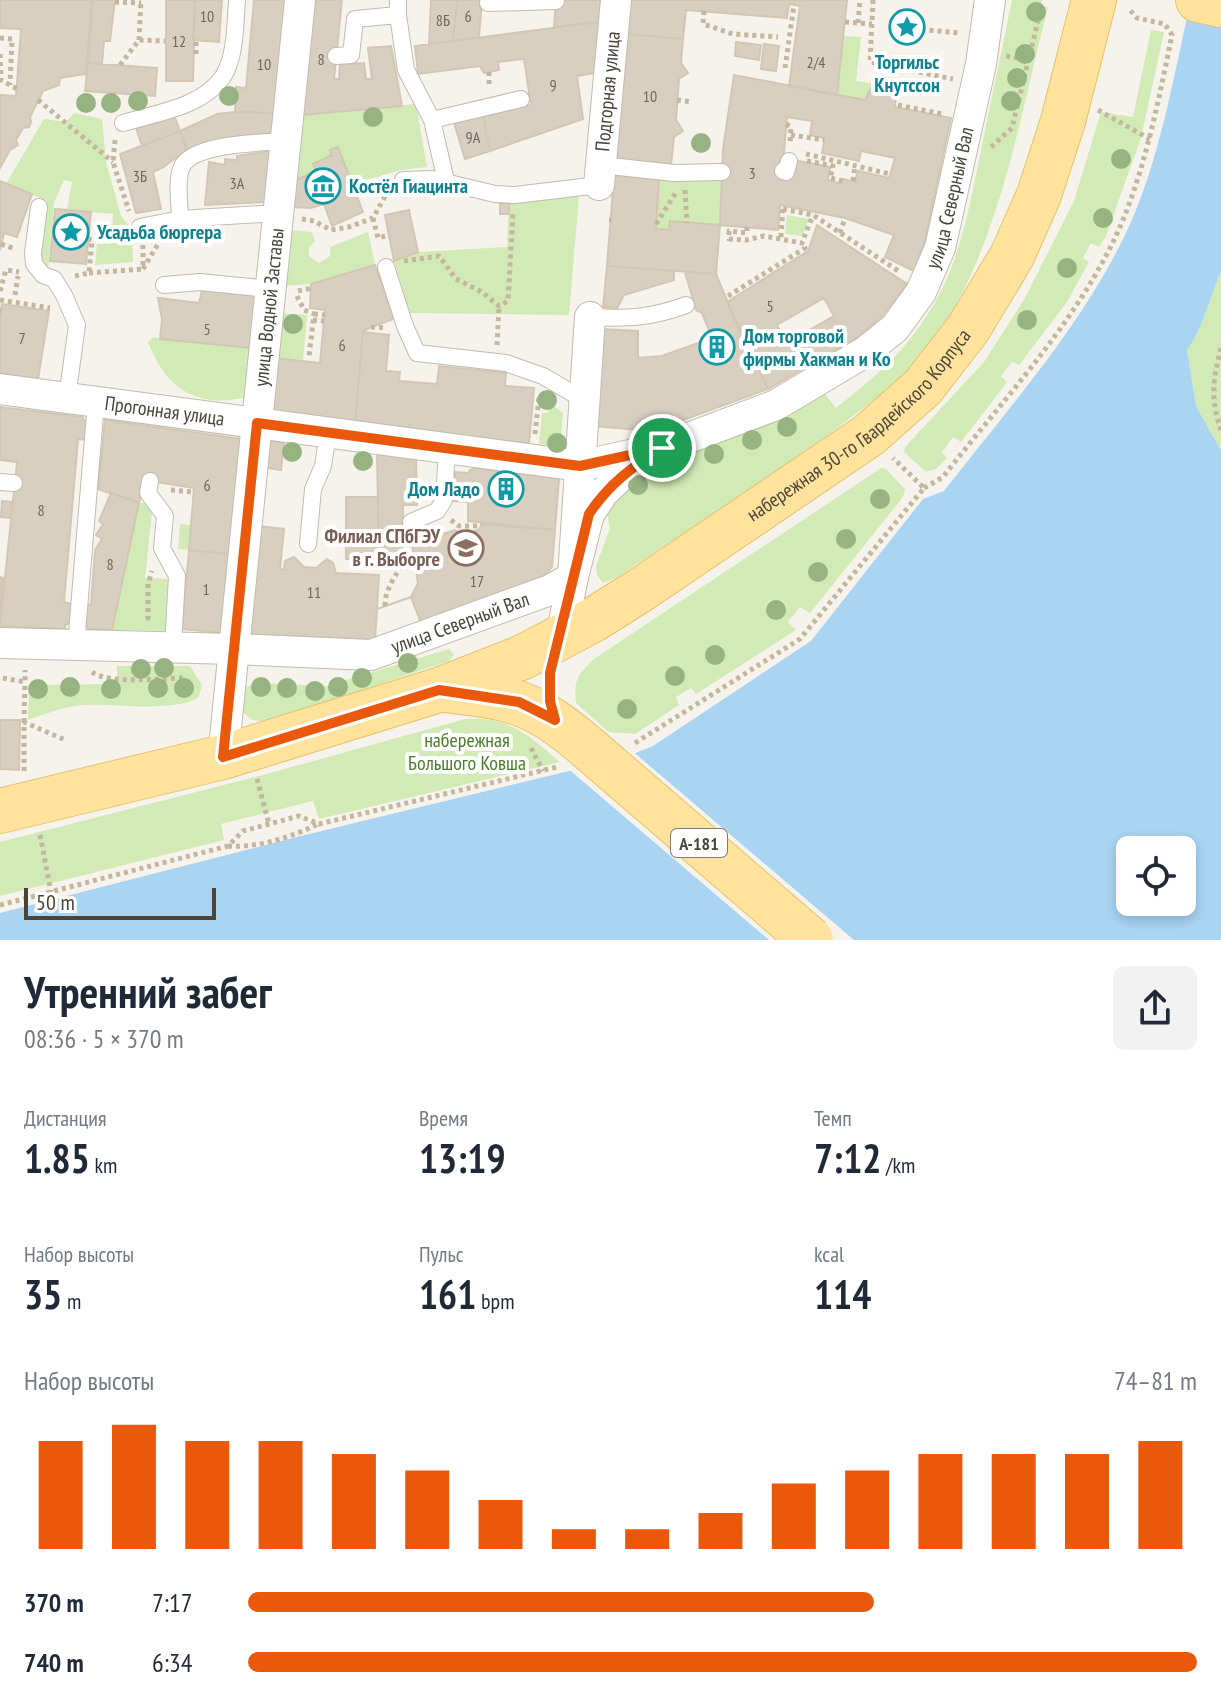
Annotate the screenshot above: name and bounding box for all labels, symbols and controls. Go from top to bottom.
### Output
house number: 10 [200,6,214,26]
house number: 6 [464,6,472,26]
place icon: Торгильс Кнутссон [888,8,926,46]
house number: 8Б [436,10,450,30]
street label: Подгорная улица [589,30,626,153]
house number: 12 [172,31,186,51]
house number: 8 [317,49,325,69]
place label: Торгильс Кнутссон [874,49,940,98]
house number: 2/4 [806,52,826,72]
house number: 10 [257,54,271,74]
house number: 9 [549,75,557,95]
house number: 10 [643,86,657,106]
street label: улица Северный Вал [920,124,980,273]
house number: 9А [466,127,481,147]
house number: 3 [748,163,756,183]
house number: 3Б [133,166,147,186]
museum icon: Костёл Гиацинта [304,167,342,205]
house number: 3А [230,173,245,193]
place label: Костёл Гиацинта [349,173,468,199]
place icon: Усадьба бюргера [52,213,90,251]
place label: Усадьба бюргера [96,219,222,245]
street label: улица Водной Заставы [248,227,290,388]
house number: 5 [766,296,774,316]
house number: 5 [203,319,211,339]
place label: Дом торговой фирмы Хакман и Ко [743,323,891,372]
street label: набережная 30-го Гвардейского Корпуса [742,324,976,527]
house number: 7 [18,328,26,348]
building icon: Дом торговой фирмы Хакман и Ко [698,328,736,366]
house number: 6 [338,335,346,355]
street label: Прогонная улица [103,390,226,432]
pin [628,414,696,482]
icon: arrive [640,426,684,470]
building icon: Дом Ладо [487,470,525,508]
house number: 6 [203,475,211,495]
place label: Дом Ладо [408,476,480,502]
house number: 8 [37,500,45,520]
place label: Филиал СПбГЭУ в г. Выборге [325,523,440,572]
school or university icon: Филиал СПбГЭУ в г. Выборге [447,529,485,567]
house number: 8 [106,554,114,574]
house number: 17 [470,571,484,591]
house number: 1 [202,579,210,599]
house number: 11 [307,582,321,602]
street label: улица Северный Вал [387,586,533,660]
park label: набережная Большого Ковша [408,727,526,776]
road number: А-181 [671,829,727,857]
map controls [1116,836,1196,916]
button: locate [1116,836,1196,916]
scale bar [24,884,216,920]
text: 50 m [36,888,75,916]
text: Утренний забег [24,963,272,1020]
button: share [1113,966,1197,1050]
text: 08:36 · 5 × 370 m [24,1022,184,1055]
text: Дистанция [24,1104,106,1132]
text: Время [419,1104,468,1132]
text: Темп [814,1104,852,1132]
text: 1.85 [24,1132,90,1184]
text: 13:19 [419,1132,506,1184]
text: 7:12 [814,1132,881,1184]
text: km [90,1151,117,1179]
text: /km [881,1151,915,1179]
text: Набор высоты [24,1240,134,1268]
text: Пульс [419,1240,463,1268]
text: kcal [814,1240,844,1268]
text: 35 [24,1268,62,1320]
text: 161 [419,1268,476,1320]
text: 114 [814,1268,871,1320]
text: m [62,1287,81,1315]
text: bpm [476,1287,514,1315]
text: Набор высоты [24,1364,154,1397]
text: 74–81 m [1114,1364,1197,1397]
text: 370 m [24,1586,84,1619]
text: 7:17 [152,1586,192,1619]
text: 740 m [24,1646,84,1679]
text: 6:34 [152,1646,192,1679]

